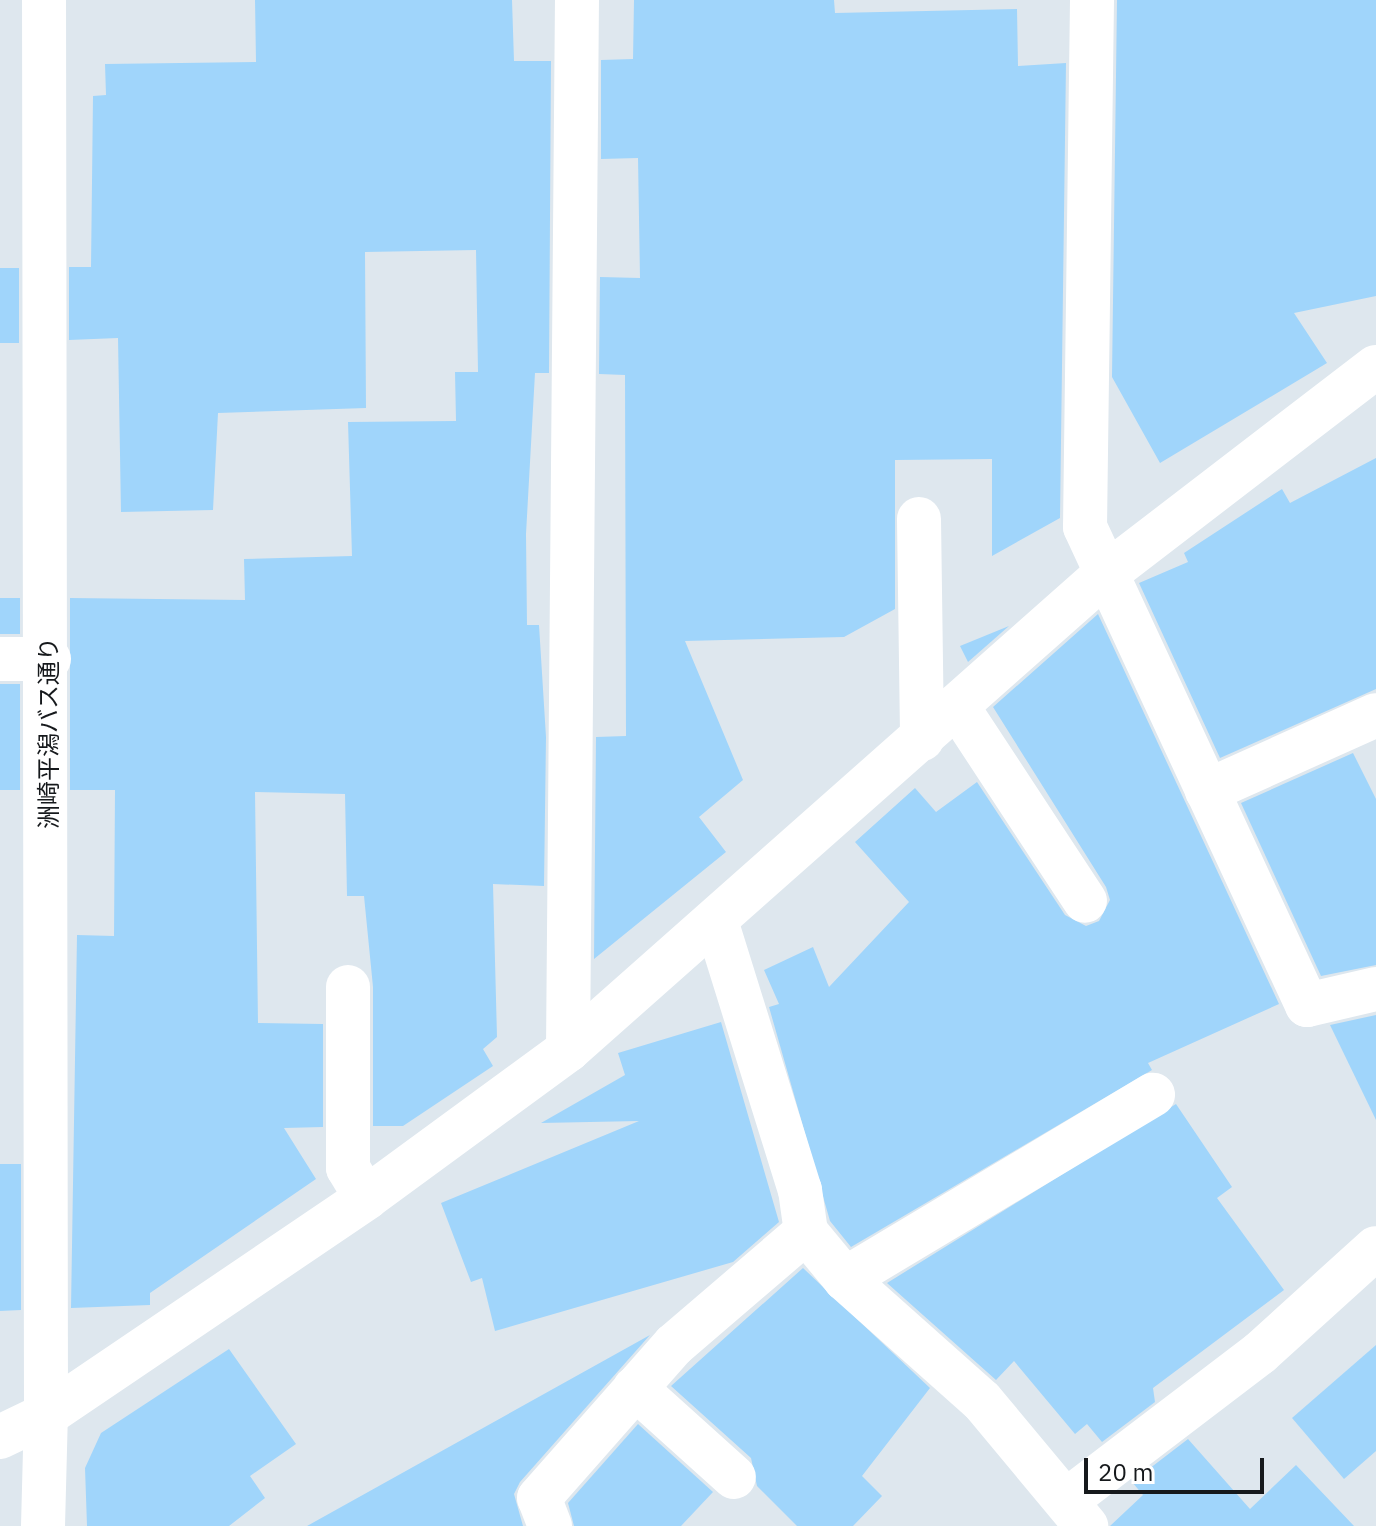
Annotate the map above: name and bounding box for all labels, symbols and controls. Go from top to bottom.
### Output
street label: 洲崎平潟バス通り [35,637,63,829]
scale bar [1088,1442,1268,1492]
text: 20 m [1098,1456,1153,1488]

